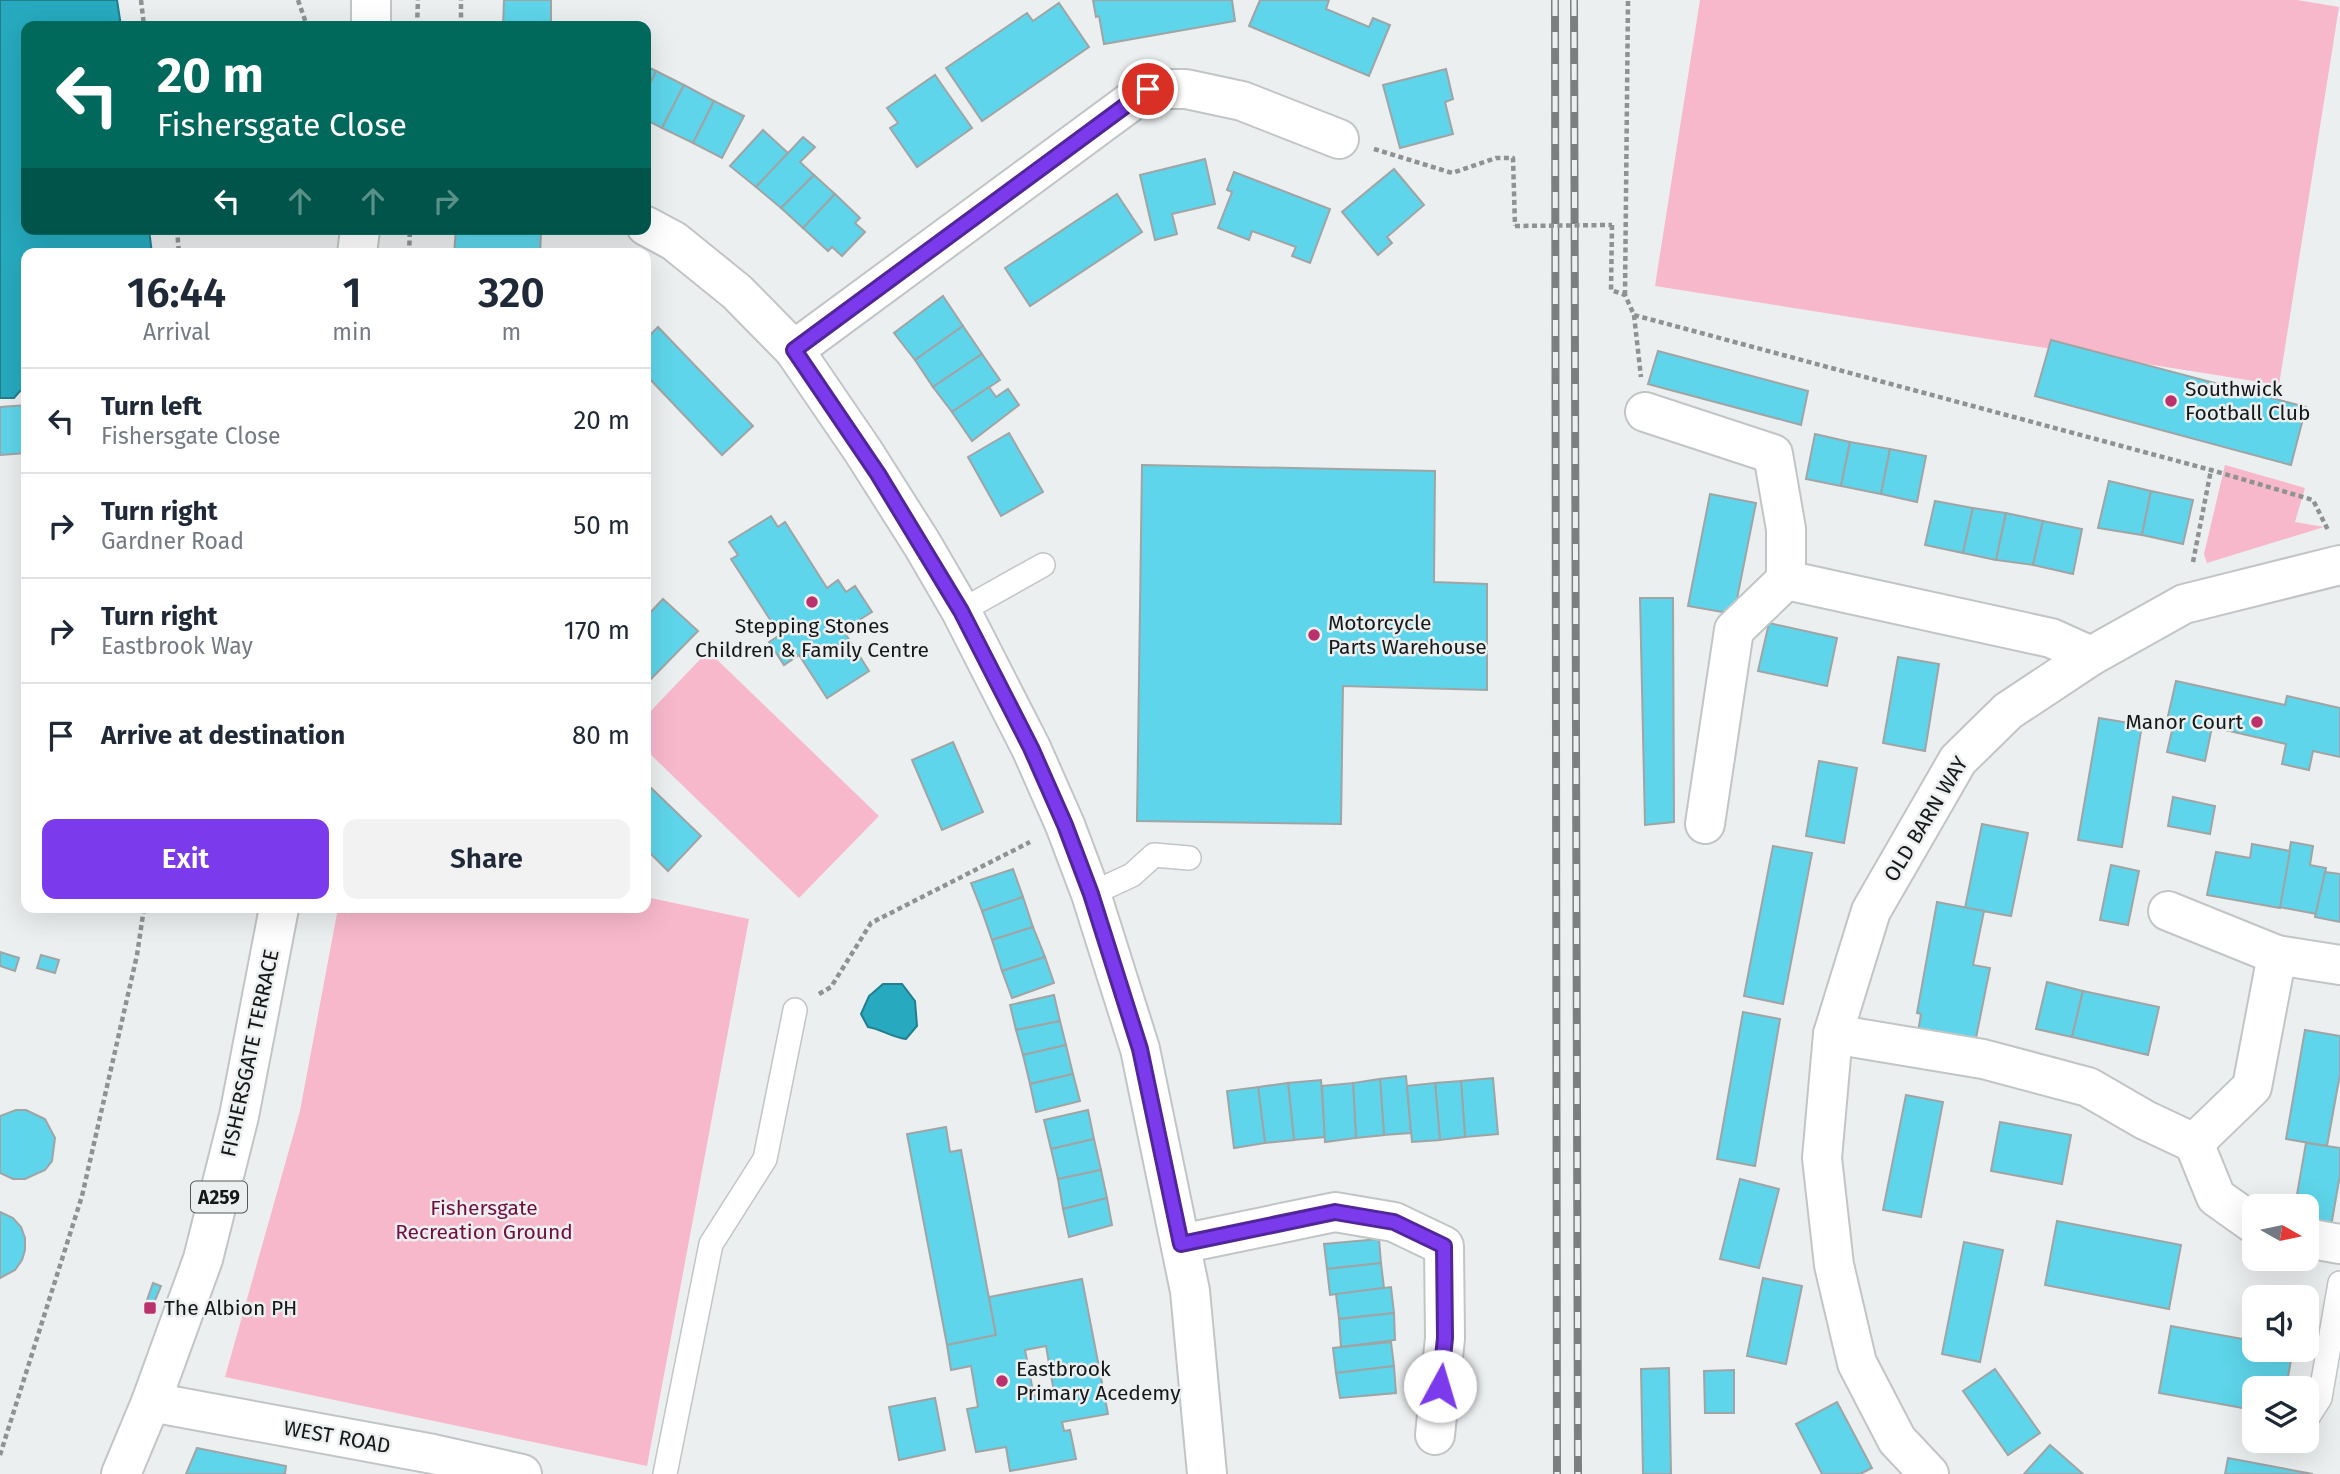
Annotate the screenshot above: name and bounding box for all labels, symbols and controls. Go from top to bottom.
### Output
text: 20 m [157,46,264,105]
icon: left [42,49,133,140]
pin [1118,59,1178,119]
icon: arrive [1129,70,1167,108]
text: Fishersgate Close [157,106,407,144]
icon: left [208,182,246,220]
icon: ahead [281,182,319,220]
icon: ahead [354,182,392,220]
icon: right [427,182,465,220]
text: 16:44 [127,268,226,318]
text: 1 [342,268,362,318]
text: 320 [478,268,545,318]
text: Arrival [143,318,210,346]
text: min [332,318,372,346]
text: m [502,318,521,346]
place label: Southwick Football Club [2185,376,2310,426]
text: Turn left [101,391,202,422]
marker: Southwick Football Club [2163,393,2179,409]
icon: left [42,402,80,440]
text: 20 m [573,405,630,436]
text: Fishersgate Close [101,422,281,450]
text: Turn right [101,496,218,527]
icon: right [42,507,80,545]
text: 50 m [573,510,630,541]
text: Gardner Road [101,527,244,555]
marker: Stepping Stones Children & Family Centre [804,594,820,610]
text: Turn right [101,601,218,632]
place label: Motorcycle Parts Warehouse [1328,610,1487,660]
icon: right [42,612,80,650]
place label: Stepping Stones Children & Family Centre [695,613,929,663]
text: 170 m [564,615,630,646]
marker: Motorcycle Parts Warehouse [1306,627,1322,643]
text: Eastbrook Way [101,632,253,660]
place label: Manor Court [2125,709,2243,735]
marker: Manor Court [2249,714,2265,730]
icon: arrive [42,717,80,755]
text: Arrive at destination [101,720,345,751]
text: 80 m [572,720,630,751]
street label: OLD BARN WAY [1878,751,1974,886]
button: Exit [42,819,329,899]
button: Share [343,819,630,899]
street label: FISHERSGATE TERRACE [215,947,285,1159]
road number: A259 [191,1182,247,1212]
north arrow [2242,1194,2319,1270]
map controls [2242,1194,2319,1453]
park label: Fishersgate Recreation Ground [395,1195,573,1245]
button: sound [2242,1285,2319,1362]
place label: The Albion PH [164,1295,297,1321]
marker: The Albion PH [142,1300,158,1316]
position arrow [1403,1349,1477,1423]
place label: Eastbrook Primary Acedemy [1016,1356,1181,1406]
marker: Eastbrook Primary Acedemy [994,1373,1010,1389]
button: layers [2242,1376,2319,1453]
street label: WEST ROAD [281,1415,393,1459]

